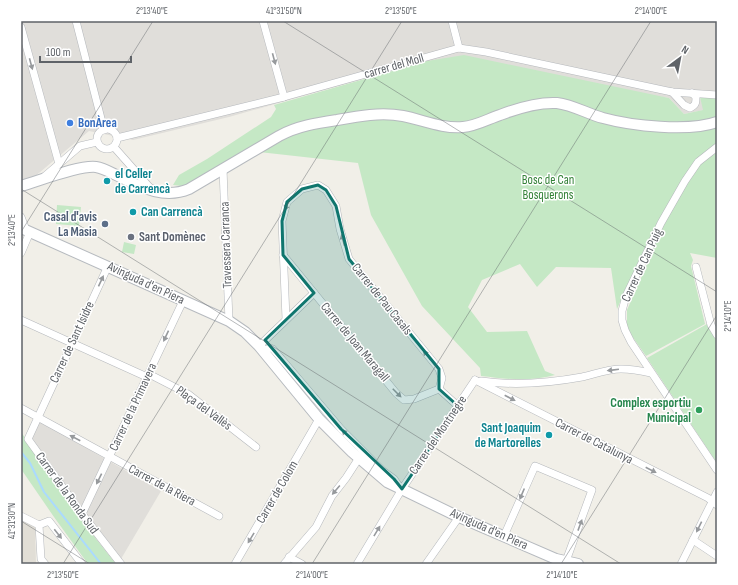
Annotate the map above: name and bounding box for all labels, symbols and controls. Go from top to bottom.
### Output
text: 2°13'40"E [136,5,168,17]
text: 41°31'50"N [266,5,302,17]
text: 2°13'50"E [385,5,417,17]
text: 2°14'00"E [635,5,667,17]
scale bar [40,38,131,64]
north arrow [660,38,700,78]
text: N [679,43,691,57]
text: 100 m [46,45,71,60]
street label: carrer del Moll [362,50,426,82]
one-way arrow [271,52,277,65]
one-way arrow [28,58,34,70]
place label: BonÀrea [78,115,117,131]
marker: BonÀrea [65,118,75,128]
place label: el Celler de Carrencà [115,166,170,197]
park label: Bosc de Can Bosquerons [522,172,574,203]
marker: el Celler de Carrencà [102,176,112,186]
one-way arrow [284,200,290,211]
street label: Travessera Carranca [216,201,236,289]
place label: Can Carrencà [141,204,202,220]
marker: Can Carrencà [128,207,138,217]
place label: Casal d'avis La Masia [44,209,97,240]
text: 2°13'40"E [6,214,18,246]
marker: Casal d'avis La Masia [100,219,110,229]
street label: Carrer de Can Puig [618,226,666,304]
place label: Sant Domènec [139,229,206,245]
marker: Sant Domènec [126,232,136,242]
one-way arrow [339,234,345,246]
street label: Avinguda d'en Piera [104,258,187,308]
street label: Carrer de Pau Casals [348,260,416,338]
one-way arrow [98,275,104,286]
street label: Carrer de Sant Isidre [46,299,98,385]
street label: Carrer de Joan Maragall [317,299,393,385]
text: 2°14'10"E [722,300,734,332]
one-way arrow [163,330,169,342]
one-way arrow [423,350,432,361]
street label: Carrer de la Primavera [106,360,160,454]
one-way arrow [607,367,619,373]
street label: Plaça del Vallès [173,382,235,434]
one-way arrow [392,388,402,398]
street label: Carrer del Montnegre [406,392,470,478]
one-way arrow [504,395,515,401]
place label: Complex esportiu Municipal [610,395,691,426]
marker: Complex esportiu Municipal [694,405,704,415]
street label: Carrer de Catalunya [552,415,636,467]
place label: Sant Joaquim de Martorelles [475,420,541,451]
one-way arrow [341,429,351,439]
marker: Sant Joaquim de Martorelles [544,430,554,440]
one-way arrow [69,435,81,442]
street label: Carrer de la Ronda Sud [32,449,102,537]
street label: Carrer de Colom [253,458,301,526]
street label: Carrer de la Riera [126,461,198,509]
one-way arrow [645,466,656,473]
one-way arrow [96,473,102,484]
one-way arrow [332,485,341,495]
one-way arrow [519,489,525,501]
text: 41°31'30"N [6,503,18,539]
street label: Avinguda d'en Piera [447,504,530,553]
one-way arrow [577,518,583,530]
one-way arrow [696,521,703,532]
one-way arrow [373,525,380,537]
one-way arrow [54,528,63,539]
one-way arrow [247,532,254,544]
text: 2°13'50"E [47,569,79,581]
text: 2°14'00"E [296,569,328,581]
text: 2°14'10"E [546,569,578,581]

